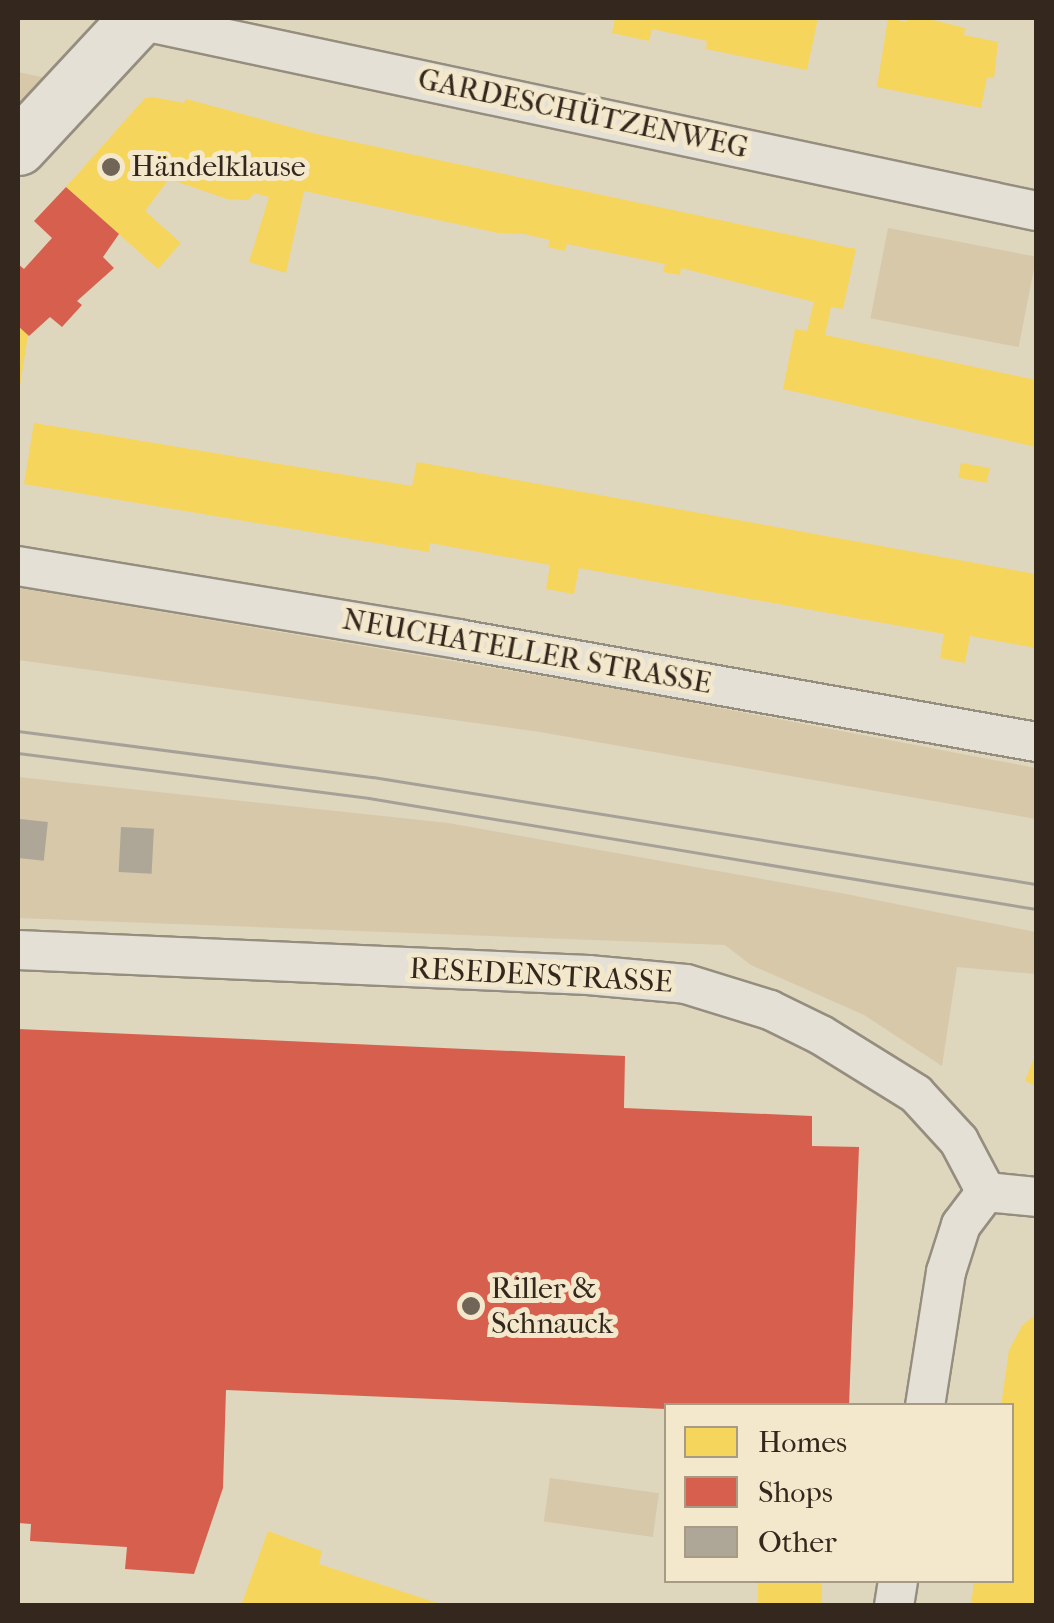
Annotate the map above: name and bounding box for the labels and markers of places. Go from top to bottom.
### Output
place label: Händelklause [131,149,306,185]
marker: Händelklause [100,156,122,178]
place label: Riller & Schnauck [491,1271,613,1342]
marker: Riller & Schnauck [460,1295,482,1317]

